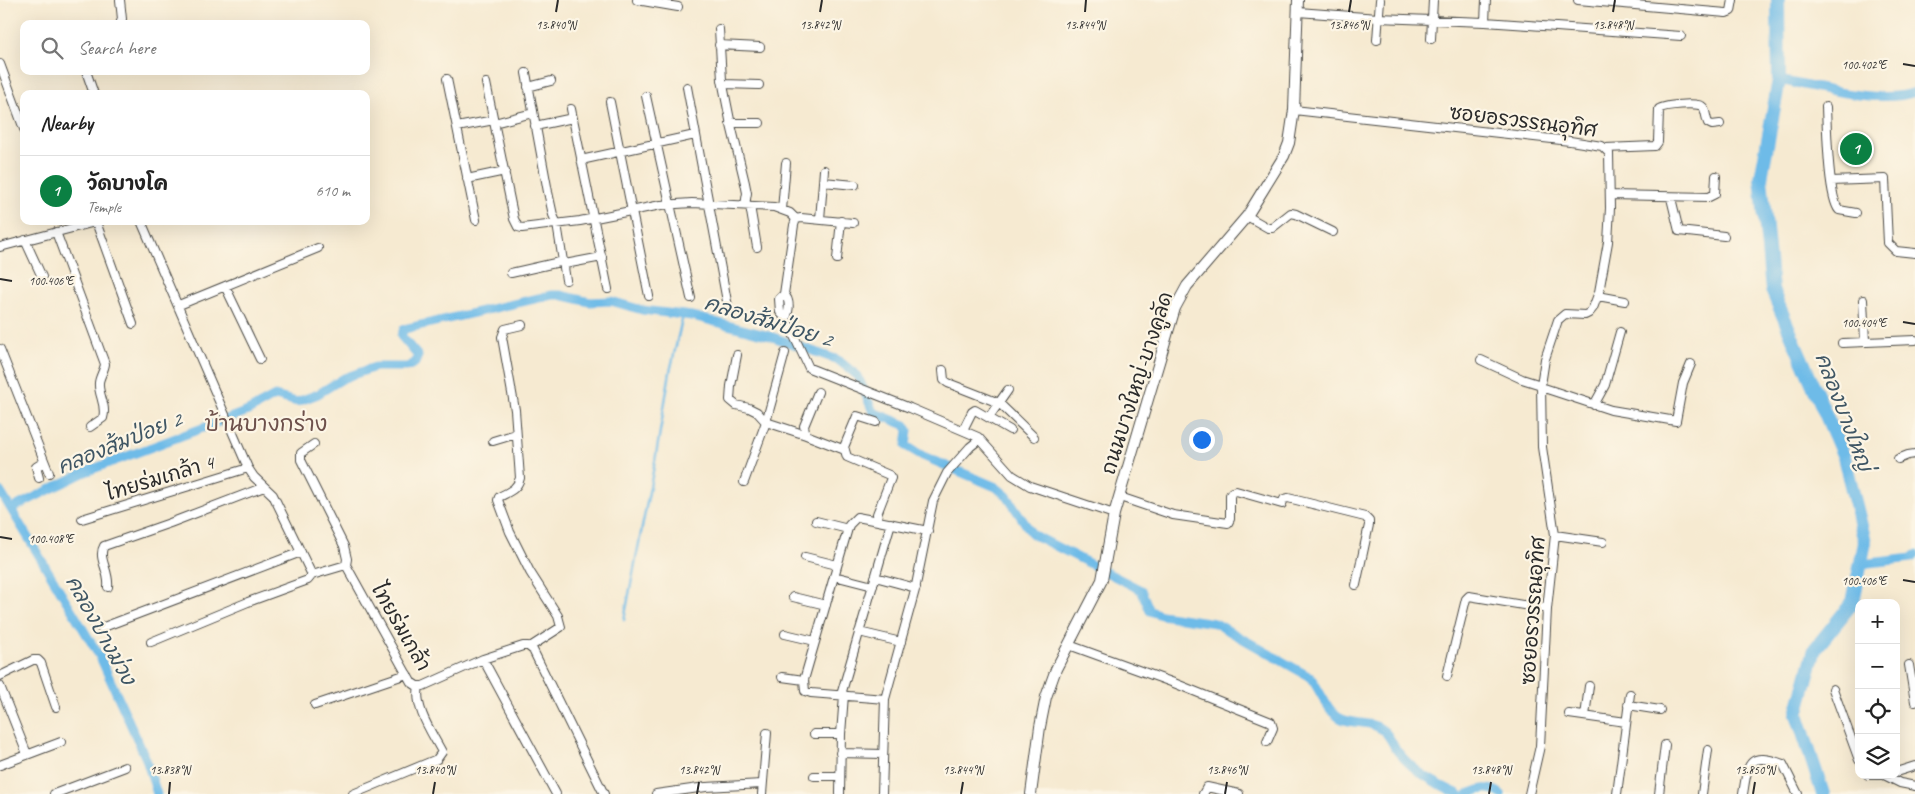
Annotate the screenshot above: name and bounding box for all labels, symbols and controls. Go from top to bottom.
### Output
text: 13.840°N [536,17,578,33]
text: 13.842°N [800,17,842,33]
text: 13.844°N [1065,17,1107,33]
text: 13.846°N [1329,17,1371,33]
text: 13.848°N [1593,17,1635,33]
search box [20,20,370,75]
icon: search [38,34,66,62]
text: Search here [78,36,155,60]
text: 100.402°E [1842,57,1888,73]
street label: ซอยอรวรรณอุทิศ [1448,100,1599,146]
text: Nearby [40,110,93,136]
pin: 1 [1840,130,1872,168]
text: วัดบางโค [87,172,168,196]
text: 1 [52,181,60,201]
text: 610 m [316,181,350,201]
text: Temple [87,197,121,217]
text: 100.406°E [29,273,75,289]
street label: ถนนบางใหญ่-บางคูลัด [1095,288,1181,478]
water label: คลองส้มป่อย 2 [702,289,838,354]
text: 100.404°E [1842,315,1888,331]
water label: คลองบางใหญ่ [1810,349,1881,479]
water label: คลองส้มป่อย 2 [53,405,188,480]
district label: บ้านบางกร่าง [205,409,327,438]
your location [1189,427,1215,453]
street label: ไทยร่มเกล้า 4 [102,448,219,507]
text: 100.408°E [29,531,75,547]
street label: ซอยอรวรรณอุทิศ [1515,535,1554,686]
water label: คลองบางม่วง [60,571,143,691]
text: 100.406°E [1842,573,1888,589]
street label: ไทยร่มเกล้า [365,577,437,676]
map controls [1855,599,1900,779]
button: + [1855,599,1900,644]
button: − [1855,644,1900,689]
button: locate [1855,689,1900,734]
button: layers [1855,734,1900,779]
text: 13.838°N [150,762,192,778]
text: 13.840°N [415,762,457,778]
text: 13.842°N [679,762,721,778]
text: 13.844°N [943,762,985,778]
text: 13.846°N [1207,762,1249,778]
text: 13.848°N [1471,762,1513,778]
text: 13.850°N [1735,762,1777,778]

